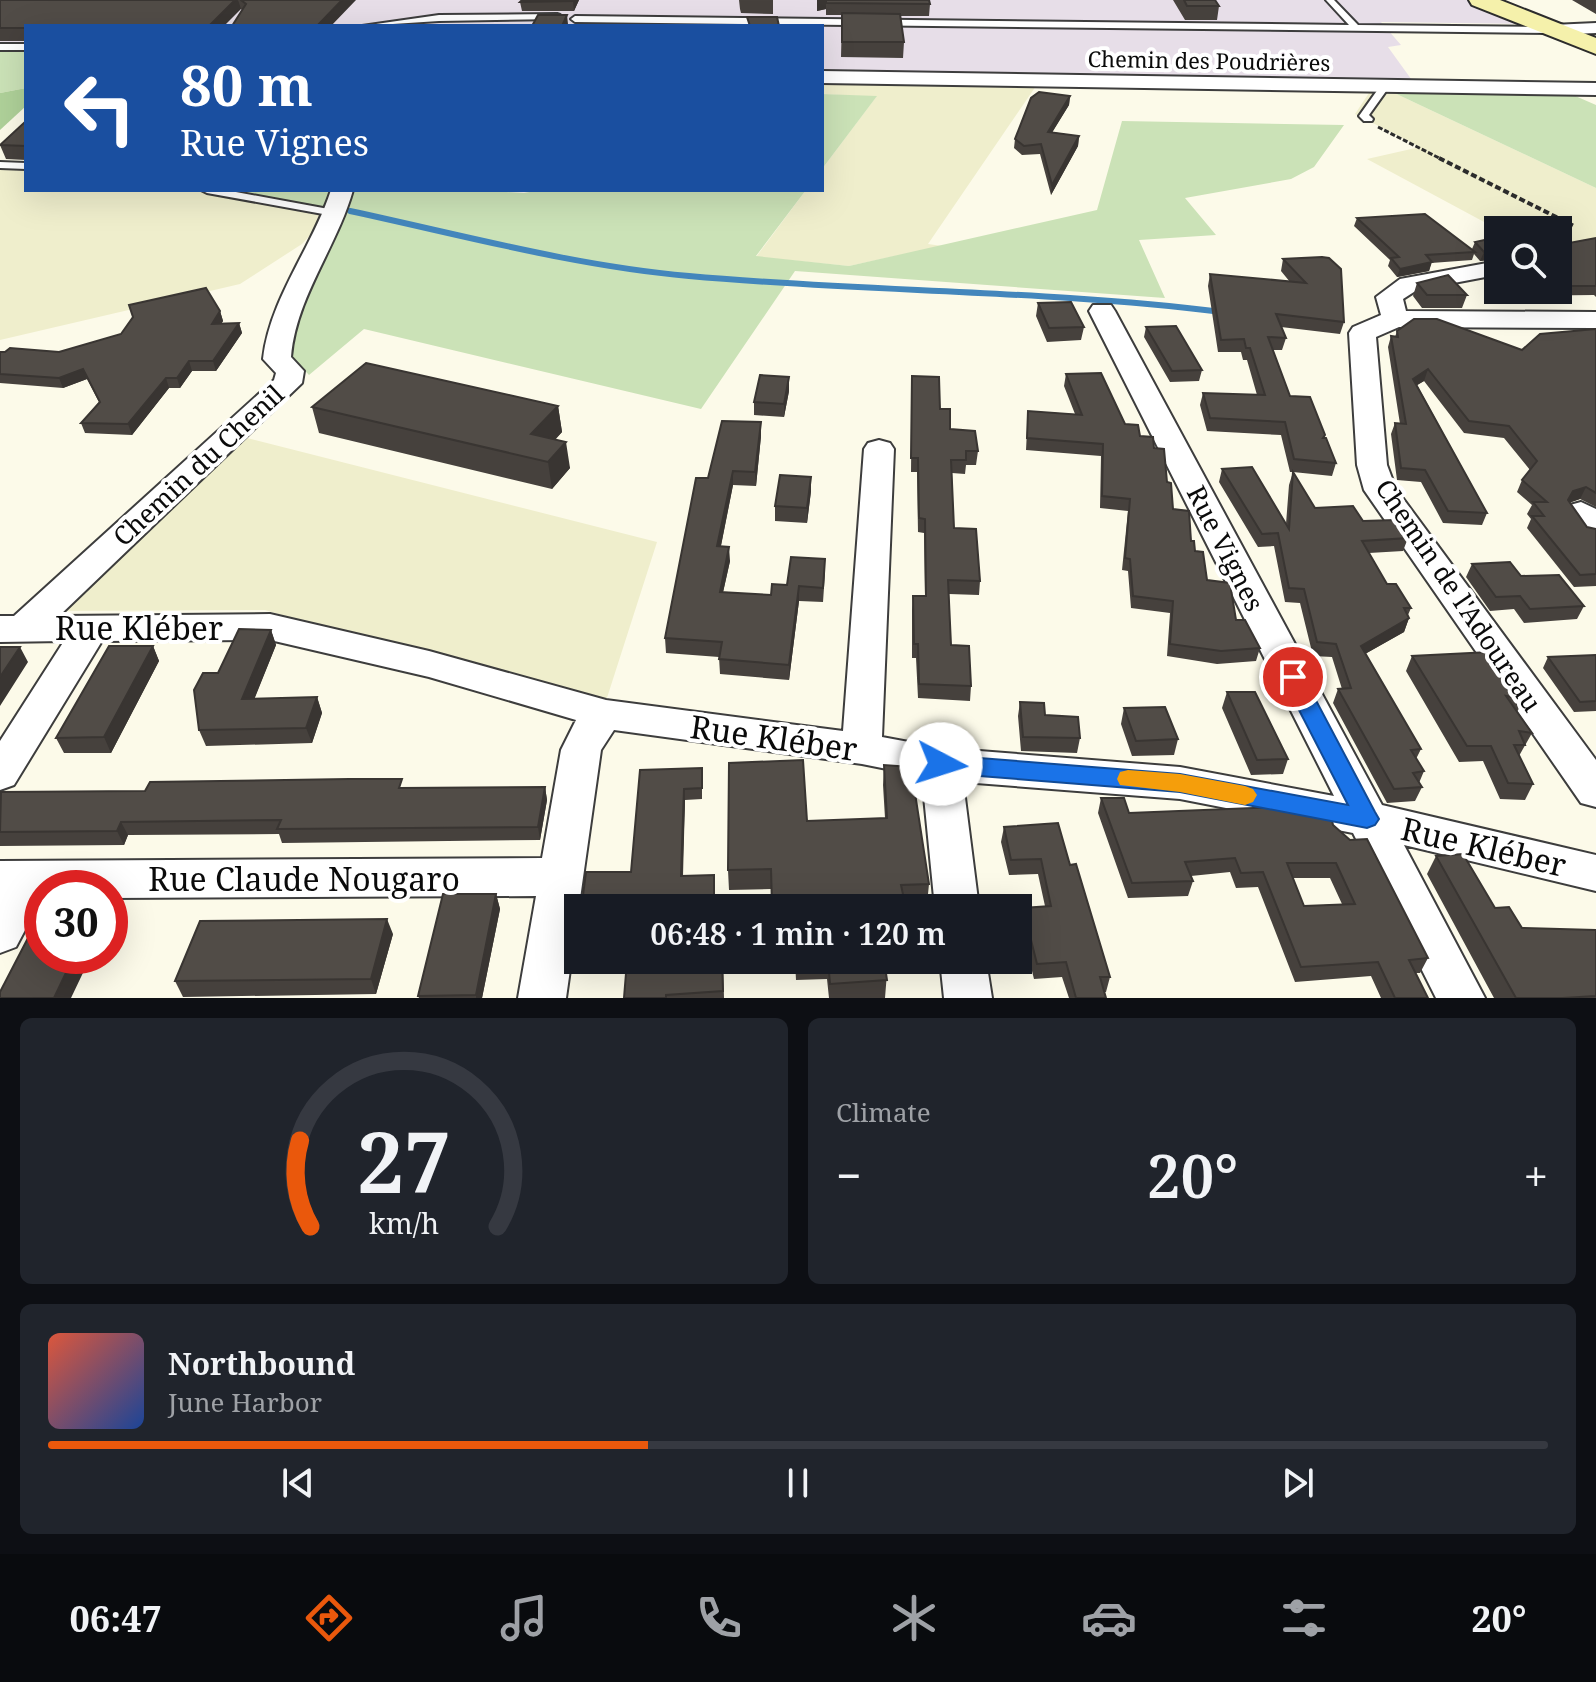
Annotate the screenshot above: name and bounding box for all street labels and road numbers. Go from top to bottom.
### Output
street label: Chemin des Poudrières [1087,43,1331,77]
street label: Chemin du Chenil [105,376,291,554]
street label: Chemin de l'Adoureau [1368,471,1550,719]
street label: Rue Vignes [1179,479,1273,617]
street label: Rue Kléber [55,606,223,649]
street label: Rue Kléber [688,704,860,770]
street label: Rue Kléber [1397,806,1571,886]
street label: Rue Claude Nougaro [148,857,460,900]

